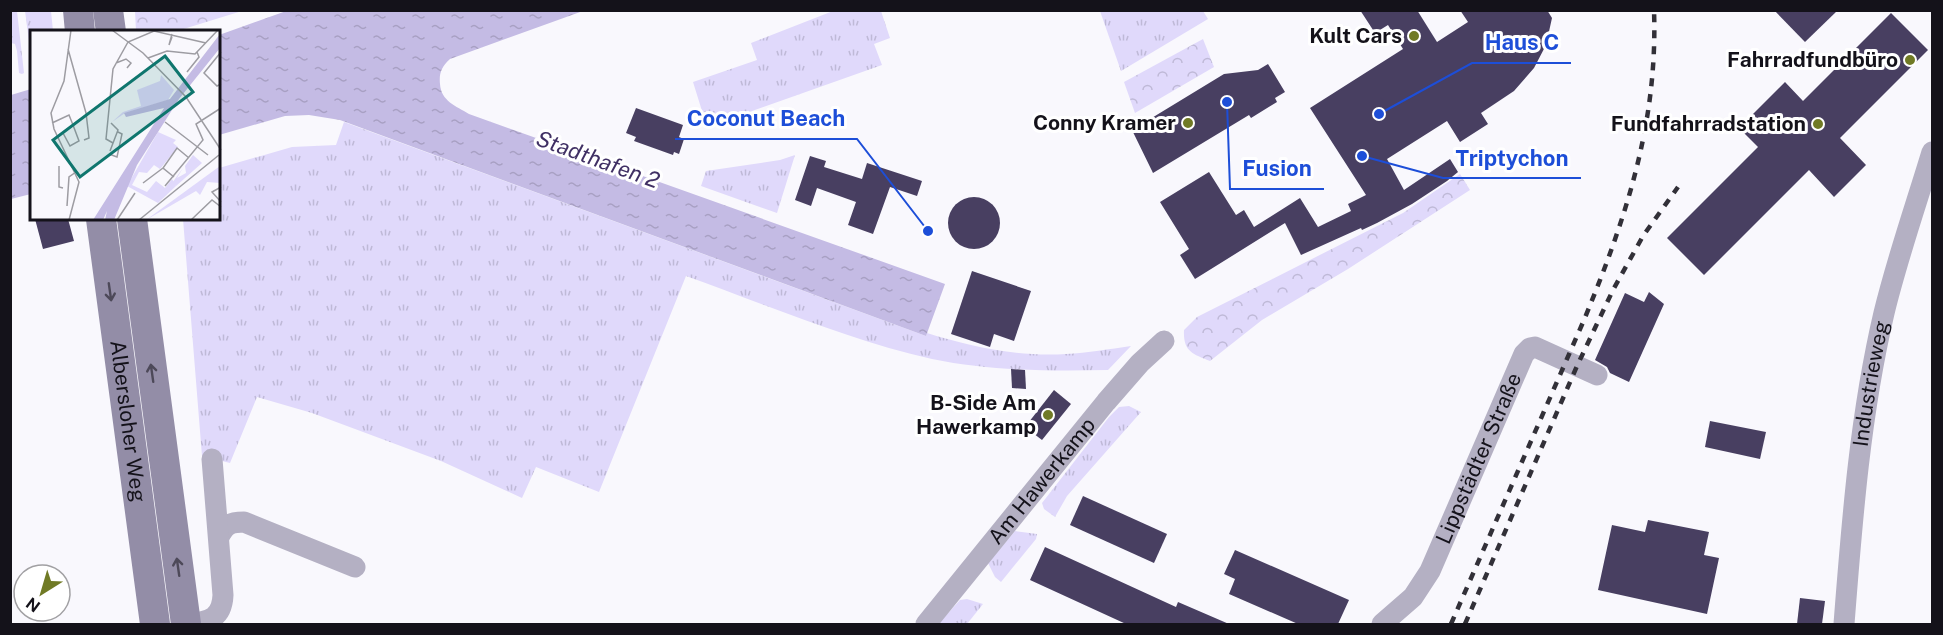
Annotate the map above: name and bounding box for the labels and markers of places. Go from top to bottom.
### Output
place label: Kult Cars [1309,23,1402,48]
callout: Haus C [1472,23,1571,63]
marker: Kult Cars [1407,29,1421,43]
place label: Fahrradfundbüro [1727,47,1898,72]
marker: Fahrradfundbüro [1903,53,1917,67]
callout: Coconut Beach [675,99,857,139]
place label: Conny Kramer [1033,110,1176,135]
place label: Fundfahrradstation [1611,111,1806,136]
marker: Conny Kramer [1181,116,1195,130]
marker: Fundfahrradstation [1811,117,1825,131]
callout: Triptychon [1443,138,1581,178]
callout: Fusion [1230,149,1324,189]
place label: B-Side Am Hawerkamp [916,390,1036,439]
marker: B-Side Am Hawerkamp [1041,408,1055,422]

